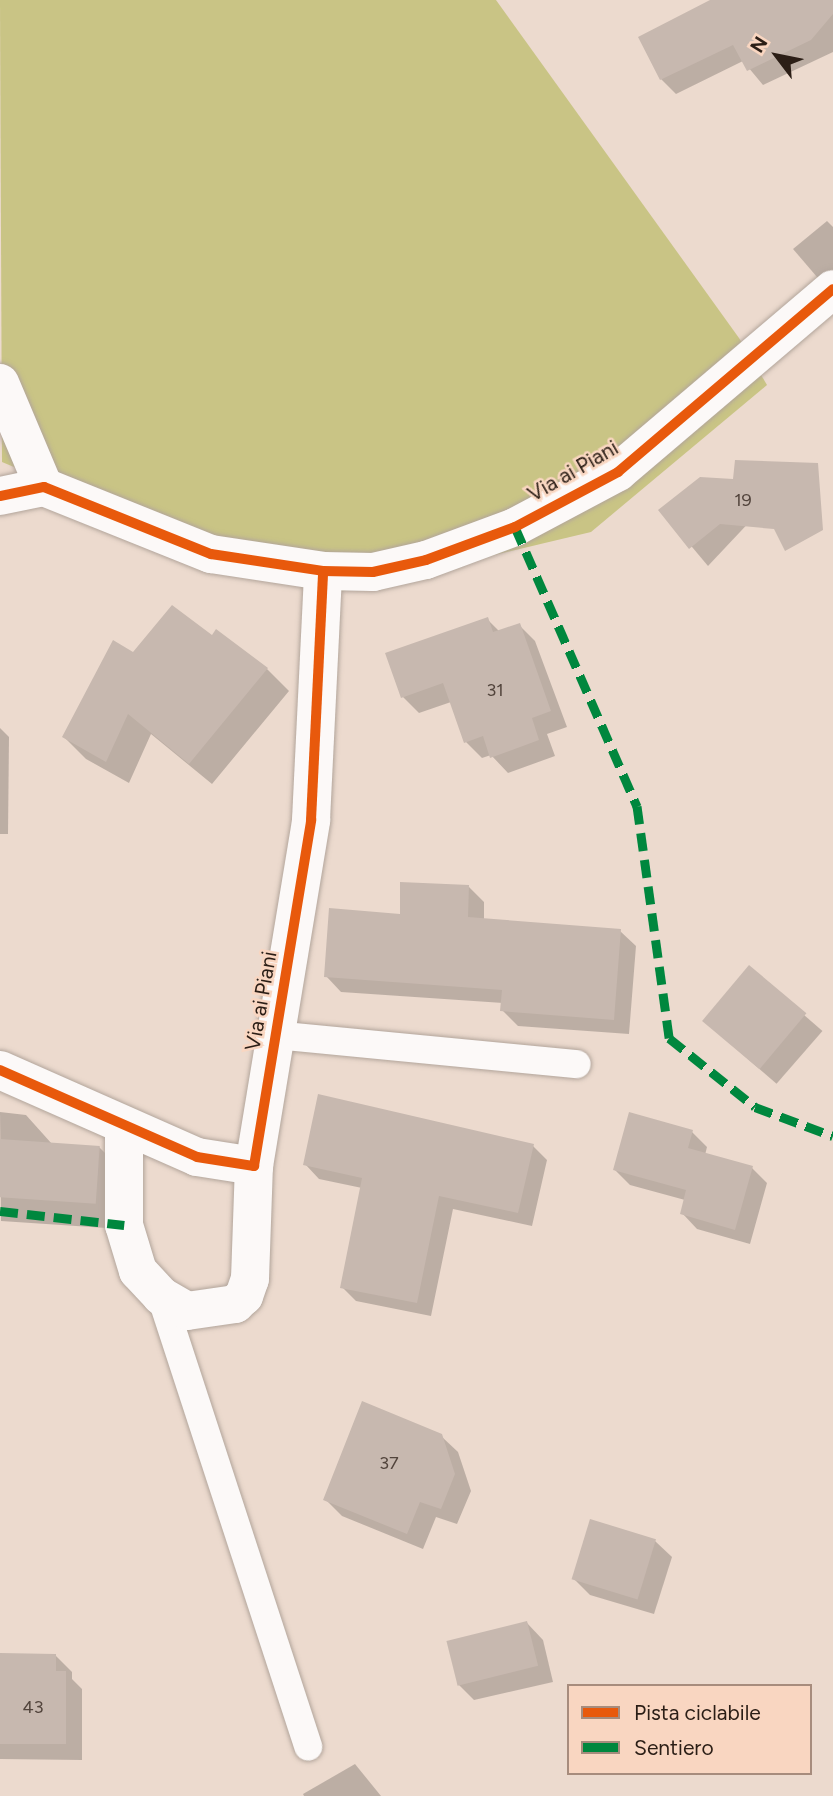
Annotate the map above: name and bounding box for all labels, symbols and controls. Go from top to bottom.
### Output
north arrow [742,21,812,91]
text: N [745,32,772,57]
street label: Via ai Piani [523,435,623,507]
house number: 19 [734,489,752,511]
house number: 31 [486,679,504,701]
street label: Via ai Piani [240,949,282,1053]
house number: 37 [379,1452,399,1474]
legend [567,1684,812,1775]
house number: 43 [23,1696,43,1718]
text: Pista ciclabile [634,1700,761,1725]
text: Sentiero [634,1735,714,1760]

